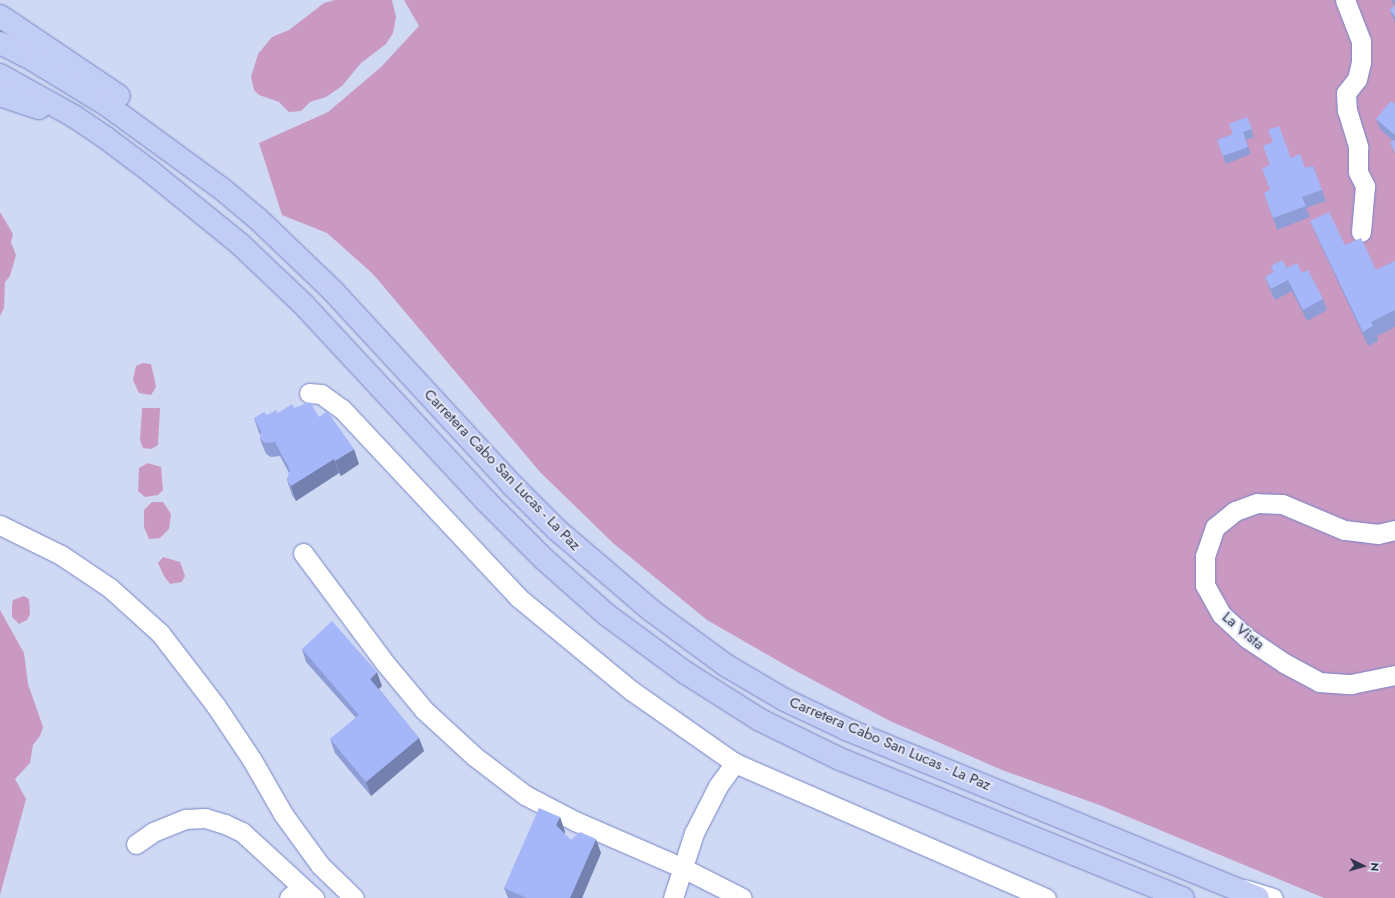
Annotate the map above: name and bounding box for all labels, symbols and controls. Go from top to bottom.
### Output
street label: Carretera Cabo San Lucas - La Paz [420,386,584,554]
street label: La Vista [1218,608,1268,654]
street label: Carretera Cabo San Lucas - La Paz [786,693,994,795]
north arrow [1343,846,1383,886]
text: N [1367,862,1383,872]

